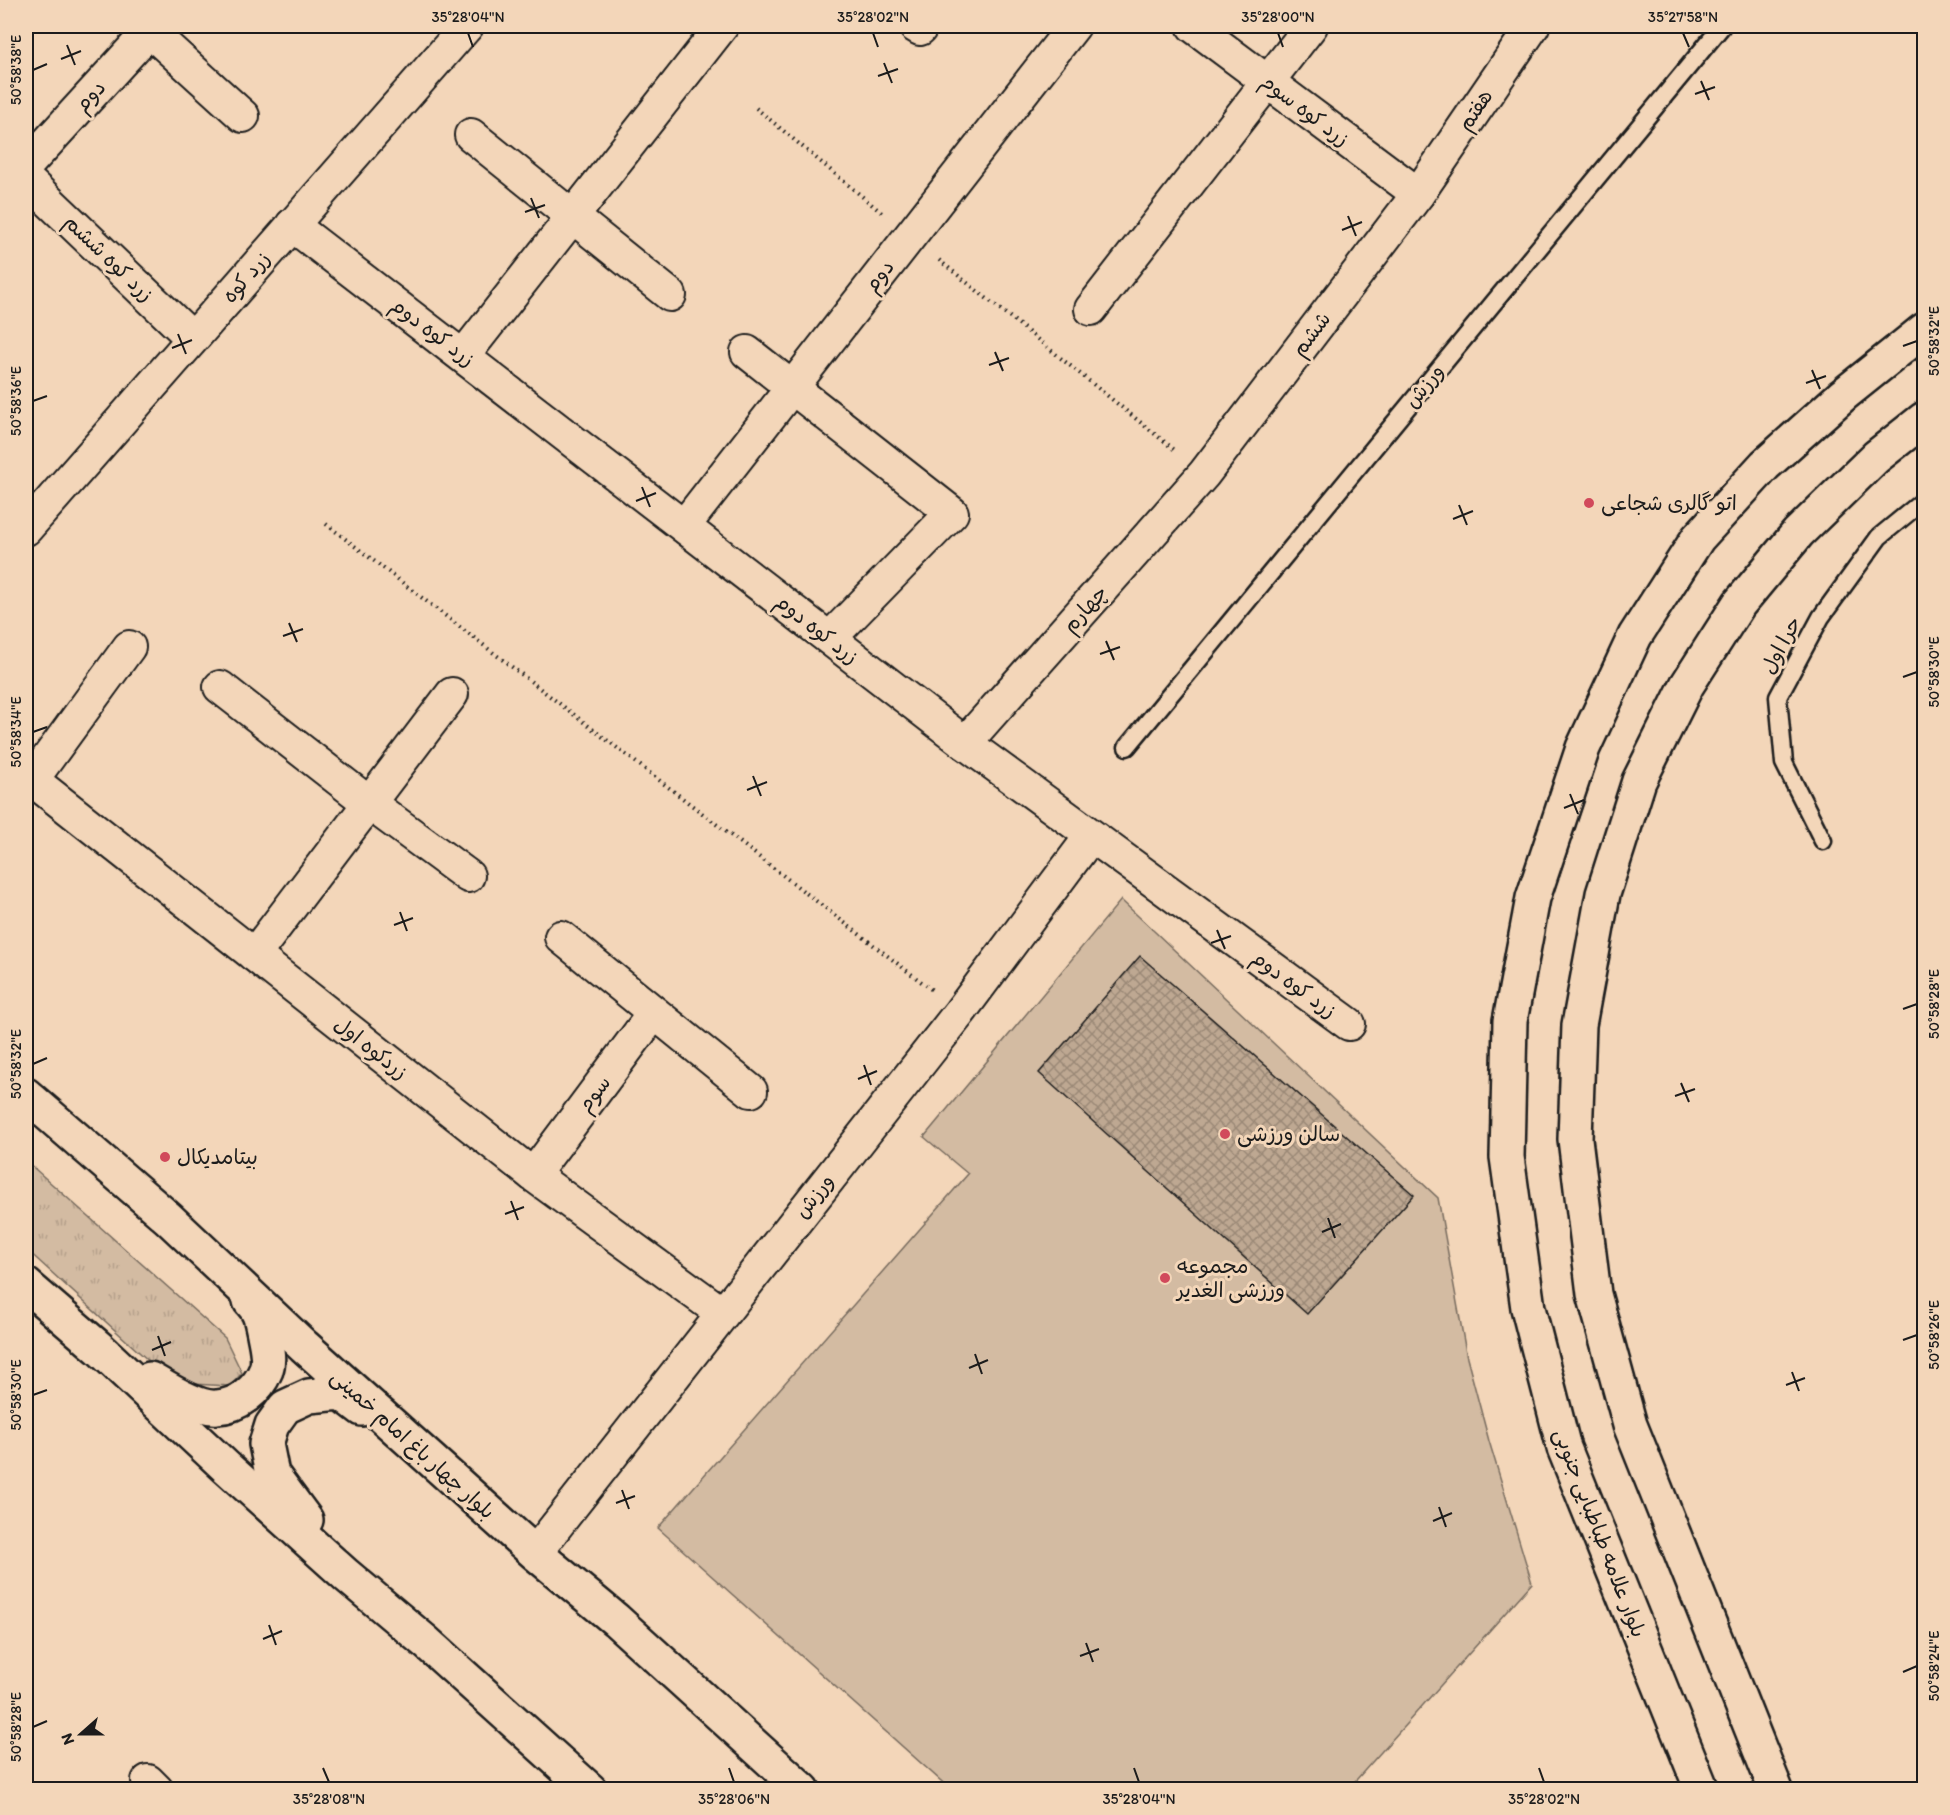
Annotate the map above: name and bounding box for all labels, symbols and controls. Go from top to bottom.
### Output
text: 35°28'04"N [431,8,505,26]
text: 35°28'02"N [837,8,909,26]
text: 35°28'00"N [1241,8,1315,26]
text: 35°27'58"N [1648,8,1718,26]
text: 50°58'38"E [7,35,25,105]
street label: زرد کوه سوم [1254,68,1355,154]
street label: دوم [69,75,113,119]
street label: هفتم [1452,84,1501,138]
street label: زرد کوه ششم [57,209,159,309]
street label: زرد کوه [216,246,276,308]
street label: دوم [858,255,902,299]
street label: زرد کوه دوم [384,292,480,375]
street label: ششم [1286,306,1339,363]
text: 50°58'32"E [1925,306,1943,376]
street label: ورزش [1398,359,1449,413]
text: 50°58'36"E [7,366,25,436]
place label: اتو گالری شجاعی [1601,490,1737,517]
marker: اتو گالری شجاعی [1582,496,1596,510]
street label: چهارم [1057,580,1115,640]
street label: زرد کوه دوم [768,588,864,672]
street label: حرا اول [1755,612,1806,678]
text: 50°58'30"E [1925,636,1943,708]
text: 50°58'34"E [7,696,25,768]
street label: زرد کوه دوم [1245,944,1342,1026]
text: 50°58'28"E [1925,969,1943,1039]
street label: زردکوه اول [329,1011,413,1085]
text: 50°58'32"E [7,1029,25,1099]
street label: سوم [572,1070,619,1120]
place label: سالن ورزشی [1237,1121,1340,1148]
marker: سالن ورزشی [1218,1127,1232,1141]
place label: بیتامدیکال [177,1144,258,1170]
marker: بیتامدیکال [158,1150,172,1164]
street label: ورزش [789,1169,839,1223]
place label: مجموعه ورزشی الغدیر [1175,1253,1285,1304]
marker: مجموعه ورزشی الغدیر [1158,1271,1172,1285]
text: 50°58'26"E [1925,1300,1943,1370]
text: 50°58'30"E [7,1359,25,1431]
street label: بلوار چهار باغ امام خمینی [323,1363,501,1527]
street label: بلوار علامه طباطبایی جنوبی [1547,1425,1652,1642]
text: 50°58'24"E [1925,1630,1943,1702]
text: 50°58'28"E [7,1692,25,1762]
north arrow [51,1704,111,1764]
text: N [57,1731,78,1748]
text: 35°28'08"N [293,1790,365,1808]
text: 35°28'06"N [698,1790,770,1808]
text: 35°28'04"N [1102,1790,1176,1808]
text: 35°28'02"N [1508,1790,1580,1808]

